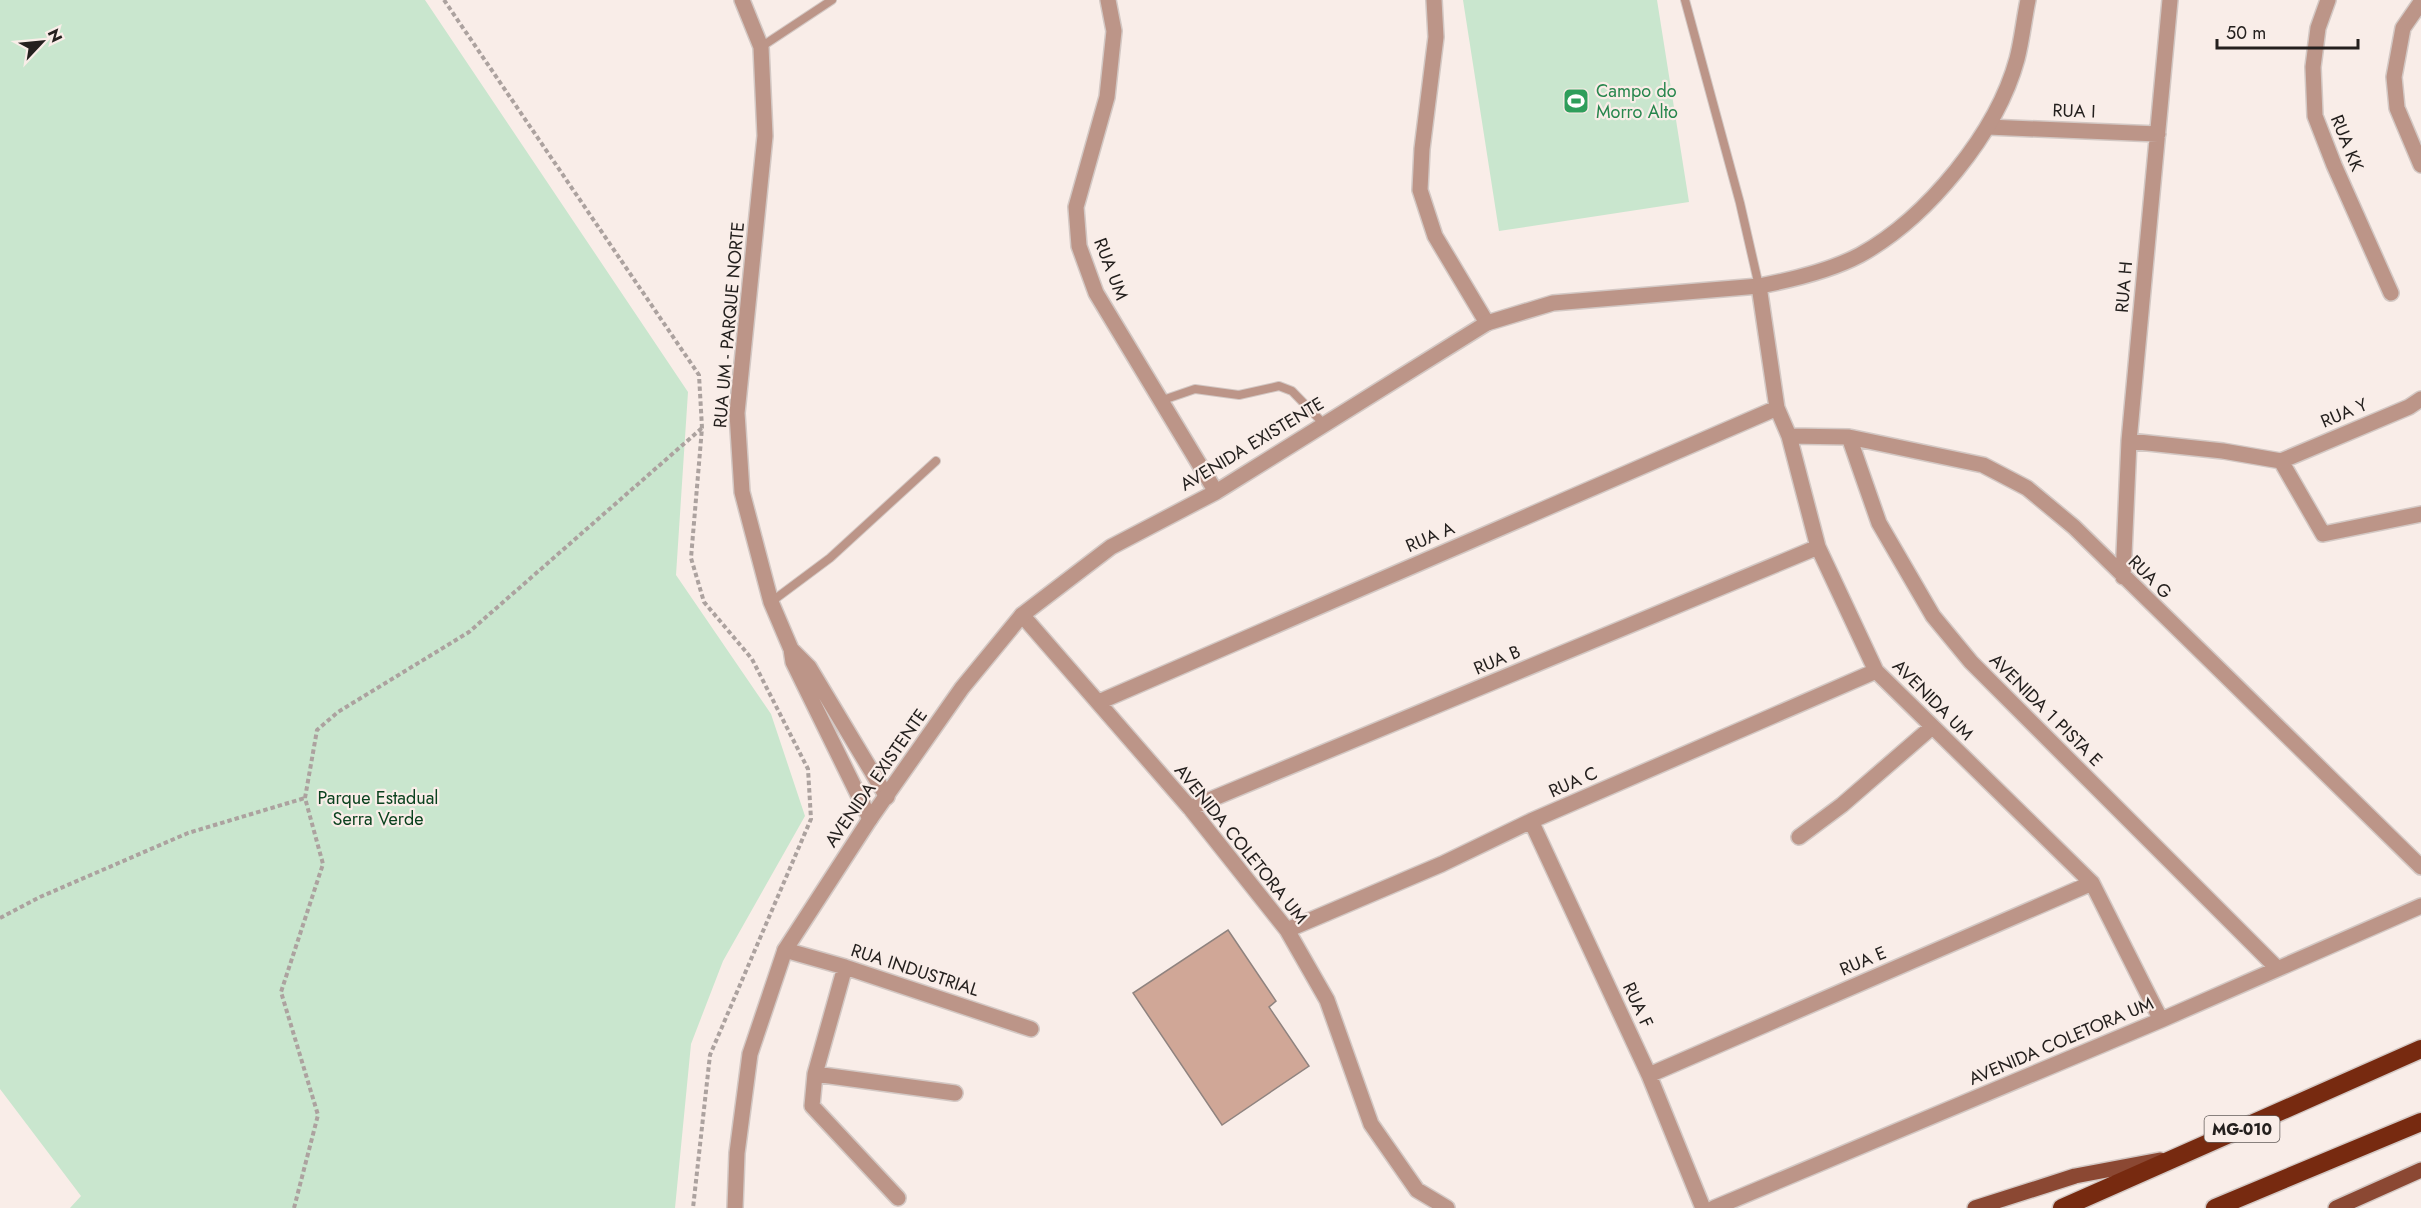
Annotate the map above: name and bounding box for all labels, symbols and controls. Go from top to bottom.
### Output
north arrow [12,12,72,72]
scale bar [2217,12,2358,50]
text: 50 m [2226,20,2266,46]
text: N [42,25,68,46]
place label: Campo do Morro Alto [1596,78,1678,125]
sports icon: Campo do Morro Alto [1561,86,1591,116]
street label: RUA I [2052,97,2096,125]
street label: RUA KK [2324,111,2370,176]
street label: RUA UM - PARQUE NORTE [707,221,751,429]
street label: RUA UM [1087,234,1135,304]
street label: RUA H [2109,260,2139,314]
street label: AVENIDA EXISTENTE [1175,391,1329,497]
street label: RUA Y [2316,391,2372,434]
street label: RUA A [1402,515,1458,559]
street label: RUA G [2122,549,2178,605]
street label: RUA B [1470,639,1524,681]
street label: AVENIDA 1 PISTA E [1984,648,2108,772]
street label: AVENIDA UM [1887,654,1979,746]
street label: AVENIDA EXISTENTE [818,703,934,853]
street label: AVENIDA COLETORA UM [1168,759,1314,929]
street label: RUA C [1544,760,1602,804]
park label: Parque Estadual Serra Verde [318,785,438,832]
street label: RUA INDUSTRIAL [848,937,982,1003]
street label: RUA E [1836,940,1890,982]
street label: RUA F [1616,978,1660,1032]
street label: AVENIDA COLETORA UM [1964,990,2158,1092]
road number: MG-010 [2204,1116,2280,1142]

